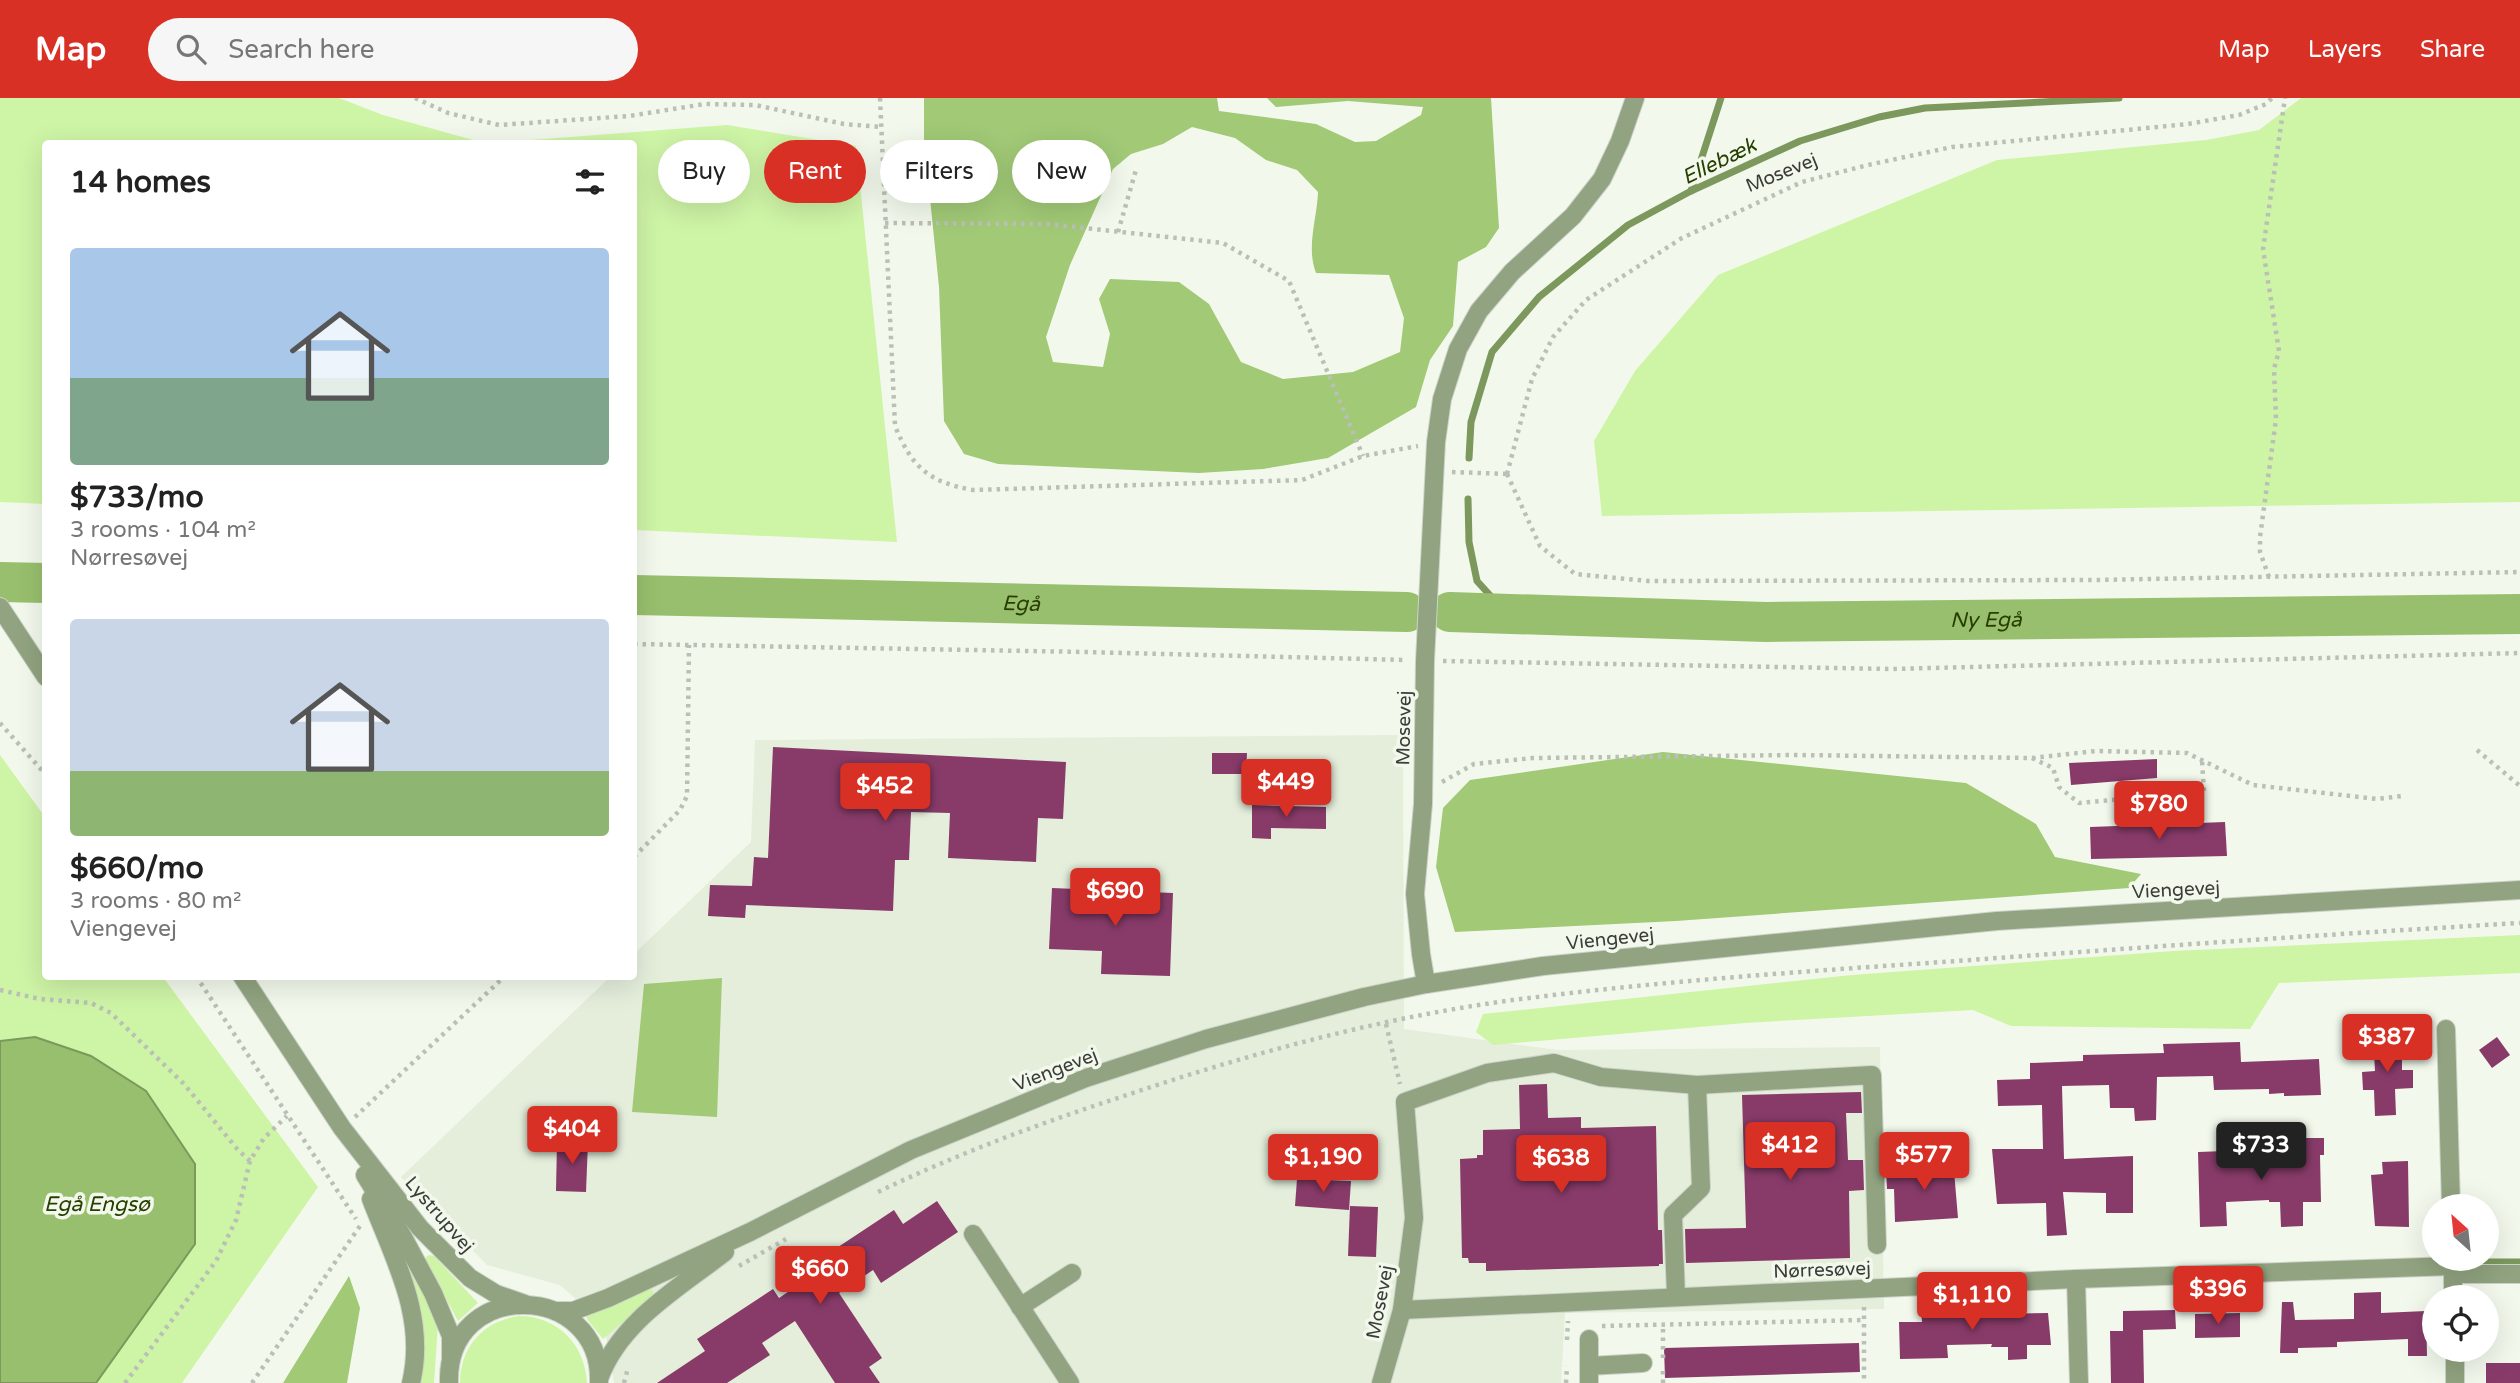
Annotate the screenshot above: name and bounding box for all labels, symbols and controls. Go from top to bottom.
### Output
search box [148,18,638,81]
text: Map [35,30,106,69]
icon: search [172,30,210,68]
text: Search here [228,34,374,65]
text: Map [2218,35,2270,64]
text: Layers [2308,35,2382,64]
text: Share [2420,35,2485,64]
water label: Ellebæk [1678,132,1762,190]
chip: Buy [658,140,750,203]
chip: Rent [764,140,866,203]
chip: Filters [880,140,998,203]
chip: New [1012,140,1111,203]
street label: Mosevej [1743,149,1820,197]
icon: filters [571,163,609,201]
text: 14 homes [70,164,211,201]
icon: home [277,293,403,419]
text: $733/mo [70,479,204,516]
text: 3 rooms · 104 m² [70,516,256,544]
text: Nørresøvej [70,544,188,572]
water label: Egå [1002,591,1041,617]
water label: Ny Egå [1950,607,2023,633]
icon: home [277,664,403,790]
street label: Mosevej [1392,690,1416,766]
pin: $449 [1245,760,1327,819]
pin: $452 [844,764,926,823]
text: $449 [1257,768,1315,796]
text: $452 [856,772,914,800]
pin: $780 [2118,782,2200,841]
text: $780 [2130,790,2188,818]
text: $660/mo [70,850,204,887]
pin: $690 [1074,868,1156,928]
text: $690 [1086,877,1144,905]
street label: Viengevej [2131,877,2221,903]
text: 3 rooms · 80 m² [70,887,241,915]
text: Viengevej [70,915,177,943]
street label: Viengevej [1565,923,1655,955]
pin: $387 [2346,1014,2428,1074]
text: $387 [2358,1023,2416,1051]
street label: Viengevej [1010,1044,1100,1096]
pin: $404 [531,1107,613,1166]
text: $404 [543,1115,601,1143]
pin: $412 [1749,1122,1831,1182]
pin: $733 [2220,1122,2302,1182]
text: $412 [1761,1131,1819,1159]
text: $733 [2232,1131,2290,1159]
pin: $577 [1883,1132,1965,1192]
pin: $1,190 [1266,1134,1380,1194]
pin: $638 [1520,1136,1602,1195]
text: $577 [1895,1141,1953,1169]
text: $1,190 [1284,1143,1362,1171]
text: $638 [1532,1144,1590,1172]
street label: Lystrupvej [400,1172,478,1257]
water label: Egå Engsø [44,1192,151,1217]
north arrow [2422,1194,2499,1270]
map controls [2422,1194,2499,1362]
pin: $660 [779,1246,861,1306]
text: $660 [791,1255,849,1283]
street label: Nørresøvej [1773,1257,1871,1283]
street label: Mosevej [1362,1263,1398,1341]
pin: $396 [2177,1266,2259,1326]
pin: $1,110 [1915,1272,2029,1332]
text: $396 [2189,1275,2247,1303]
text: $1,110 [1933,1281,2011,1309]
button: locate [2422,1285,2499,1362]

